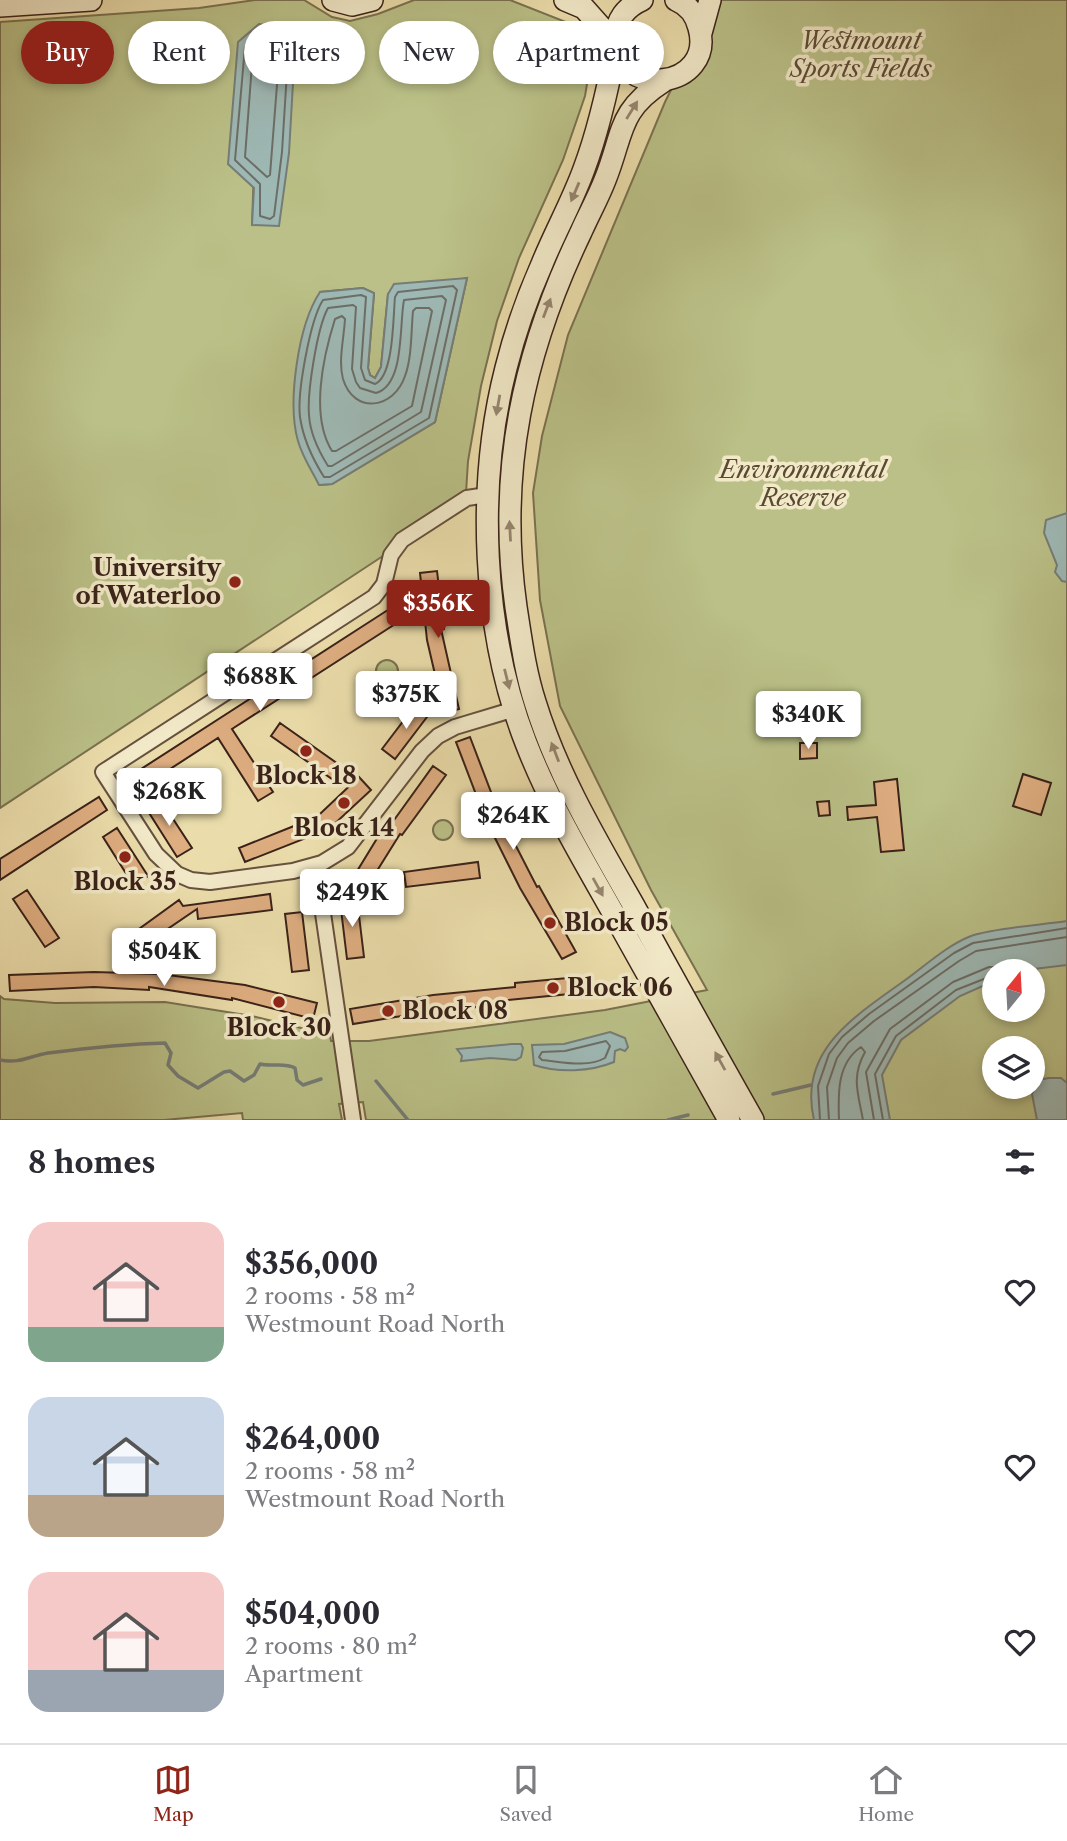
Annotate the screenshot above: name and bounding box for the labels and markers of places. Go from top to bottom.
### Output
place label: University of Waterloo [75,553,222,610]
marker: University of Waterloo [227,574,243,590]
pin: $356K [389,580,487,640]
pin: $688K [211,654,309,713]
pin: $375K [357,672,455,731]
pin: $340K [759,692,857,751]
marker: Block 18 [298,743,314,759]
place label: Block 18 [255,761,357,790]
pin: $268K [120,768,218,828]
pin: $264K [464,792,562,852]
marker: Block 14 [336,795,352,811]
place label: Block 14 [293,813,395,842]
marker: Block 35 [117,849,133,865]
place label: Block 35 [74,867,176,896]
pin: $249K [303,870,401,929]
place label: Block 05 [564,908,669,937]
marker: Block 05 [542,915,558,931]
pin: $504K [115,928,213,988]
place label: Block 06 [567,973,673,1002]
marker: Block 06 [545,980,561,996]
marker: Block 30 [271,994,287,1010]
place label: Block 08 [402,996,508,1025]
marker: Block 08 [380,1003,396,1019]
place label: Block 30 [227,1013,331,1042]

